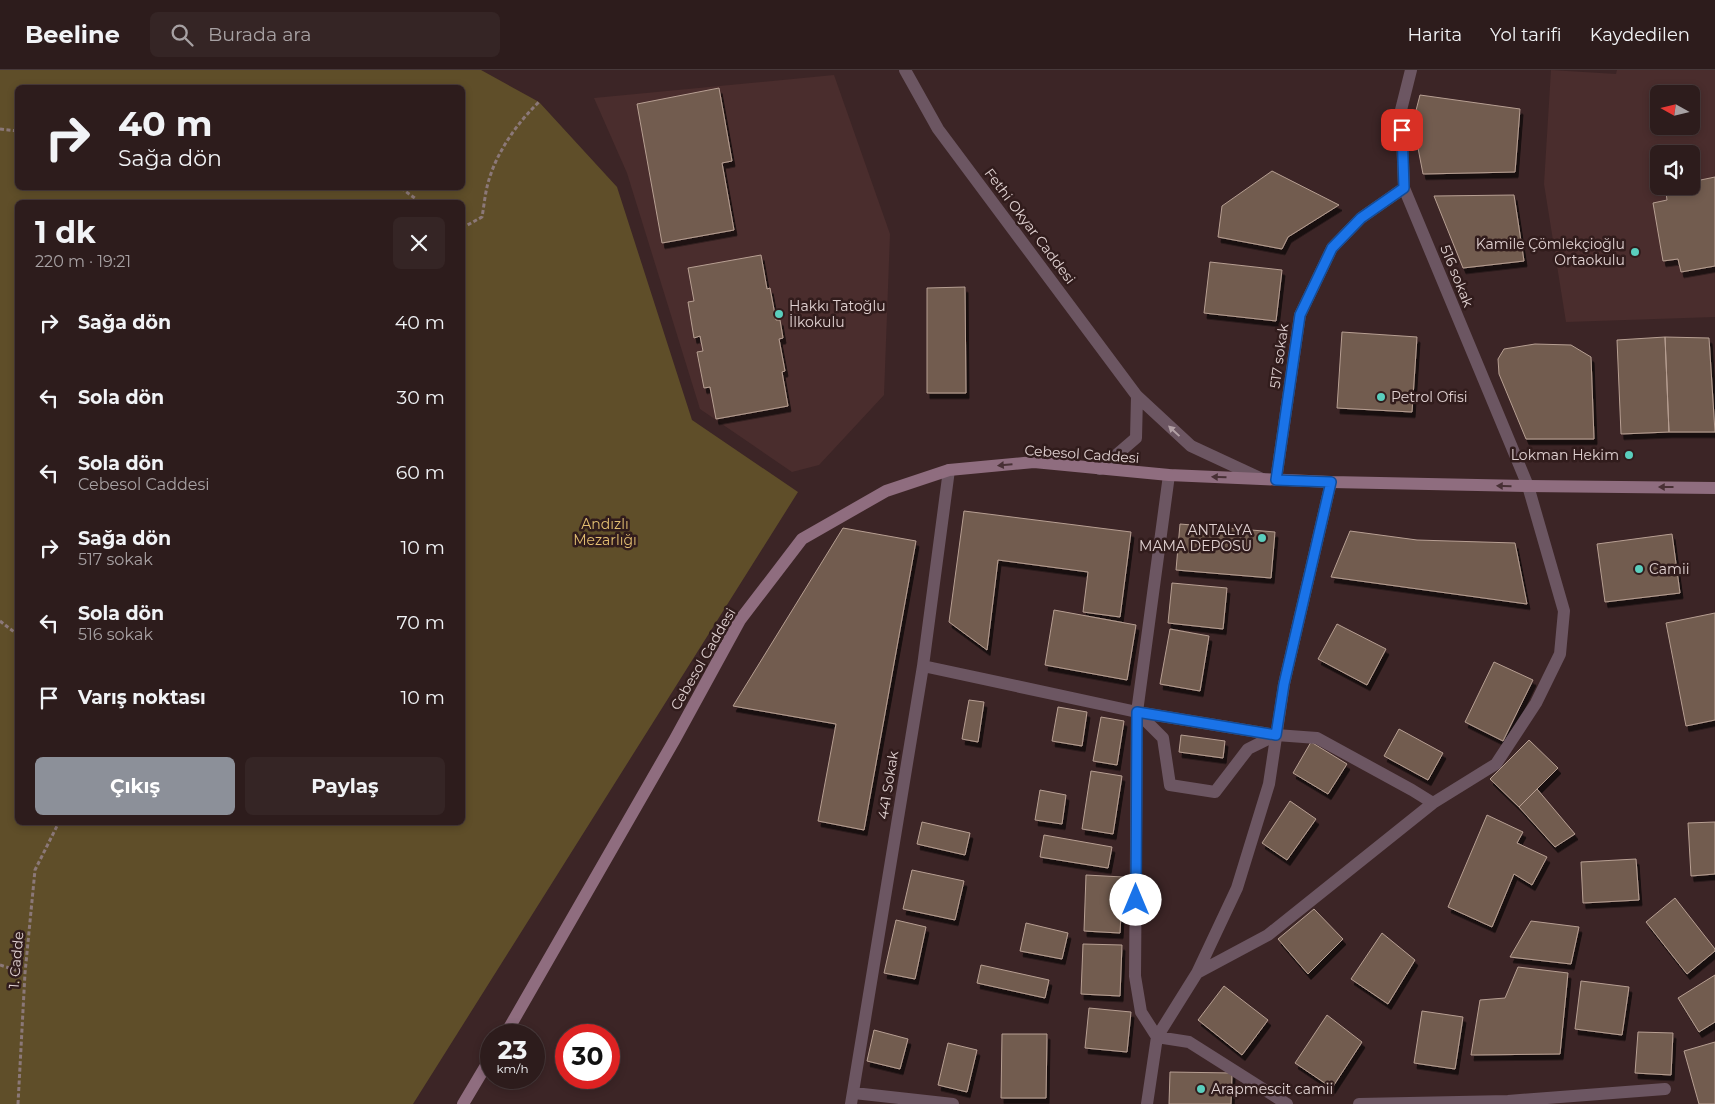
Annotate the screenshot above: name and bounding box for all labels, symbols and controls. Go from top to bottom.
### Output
search box [150,12,500,57]
text: Beeline [25,20,120,49]
icon: search [168,21,196,49]
text: Burada ara [208,23,311,46]
text: Harita [1407,24,1462,46]
text: Yol tarifi [1490,24,1562,46]
text: Kaydedilen [1590,24,1690,46]
north arrow [1650,85,1700,135]
map controls [1650,85,1700,195]
text: 40 m [118,102,213,145]
icon: right [35,105,100,170]
pin [1381,109,1423,151]
icon: arrive [1388,116,1416,144]
text: Sağa dön [118,145,222,172]
button: sound [1650,145,1700,195]
street label: Fethi Okyar Caddesi [981,165,1079,287]
text: 1 dk [35,214,96,251]
button: close [393,217,445,269]
place label: Kamile Çömlekçioğlu Ortaokulu [1476,235,1625,269]
street label: 516 sokak [1436,242,1478,310]
marker: Kamile Çömlekçioğlu Ortaokulu [1629,246,1641,258]
text: 220 m · 19:21 [35,252,131,271]
place label: Hakkı Tatoğlu İlkokulu [789,297,886,331]
marker: Hakkı Tatoğlu İlkokulu [773,308,785,320]
icon: right [35,309,63,337]
text: Sağa dön [78,311,171,334]
text: 40 m [395,311,445,334]
street label: 517 sokak [1266,322,1293,390]
icon: left [35,384,63,412]
text: Sola dön [78,386,164,409]
text: 30 m [397,386,445,409]
place label: Petrol Ofisi [1391,388,1468,406]
marker: Petrol Ofisi [1375,391,1387,403]
one-way arrow [1169,425,1181,437]
street label: Cebesol Caddesi [1024,441,1140,467]
place label: Lokman Hekim [1511,446,1619,464]
marker: Lokman Hekim [1623,449,1635,461]
text: Sola dön [78,452,164,475]
icon: left [35,459,63,487]
text: 60 m [396,461,445,484]
one-way arrow [996,461,1012,469]
one-way arrow [1211,473,1227,481]
text: Cebesol Caddesi [78,475,210,494]
one-way arrow [1496,481,1512,489]
one-way arrow [1658,483,1674,491]
park label: Andızlı Mezarlığı [573,515,637,549]
place label: ANTALYA MAMA DEPOSU [1139,521,1253,555]
text: Sağa dön [78,527,171,550]
marker: ANTALYA MAMA DEPOSU [1256,532,1268,544]
icon: right [35,534,63,562]
text: 10 m [400,536,445,559]
text: 517 sokak [78,550,153,569]
place label: Camii [1649,560,1689,578]
marker: Camii [1633,563,1645,575]
text: Sola dön [78,602,164,625]
street label: Cebesol Caddesi [666,605,740,713]
icon: left [35,609,63,637]
text: 70 m [396,611,445,634]
text: 516 sokak [78,625,153,644]
icon: arrive [35,684,63,712]
text: Varış noktası [78,686,206,709]
text: 10 m [400,686,445,709]
street label: 441 Sokak [874,749,902,821]
button: Çıkış [35,757,235,815]
button: Paylaş [245,757,445,815]
position arrow [1109,873,1161,925]
street label: 1. Cadde [5,931,27,989]
speed limit sign: 30 [555,1024,620,1089]
text: 23 [498,1035,527,1065]
text: km/h [496,1061,529,1076]
place label: Arapmescit camii [1211,1080,1333,1098]
marker: Arapmescit camii [1195,1083,1207,1095]

